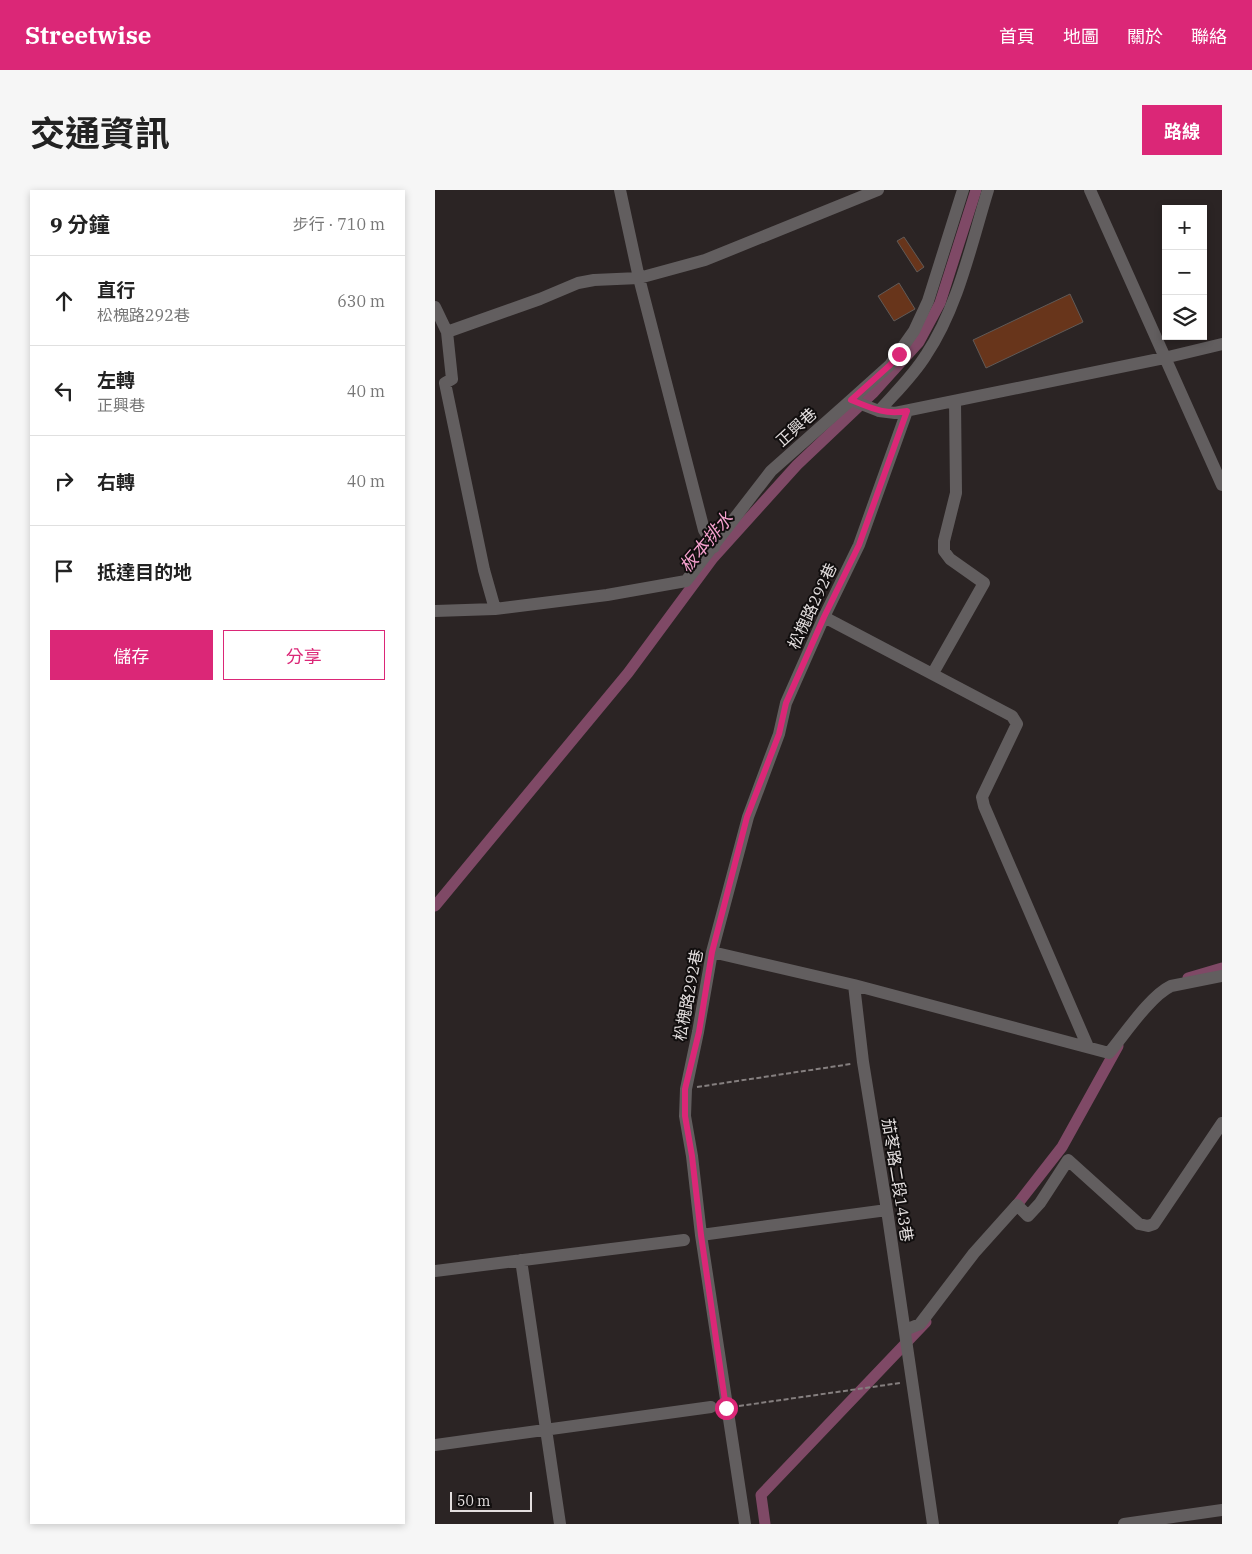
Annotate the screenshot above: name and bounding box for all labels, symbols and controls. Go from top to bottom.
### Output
text: Streetwise [25,19,151,51]
text: 首頁 [999,25,1035,48]
text: 地圖 [1063,25,1099,48]
text: 關於 [1127,25,1163,48]
text: 聯絡 [1191,25,1227,48]
button: 路線 [1142,105,1222,155]
text: 交通資訊 [30,110,170,156]
map controls [1162,205,1207,340]
button: + [1162,205,1207,250]
text: 9 分鐘 [50,210,109,238]
text: 步行 · 710 m [293,214,385,234]
button: − [1162,250,1207,295]
text: 直行 [97,278,135,302]
icon: ahead [50,287,78,315]
text: 630 m [337,291,385,311]
button: layers [1162,295,1207,340]
text: 松槐路292巷 [97,305,190,325]
route end [888,343,911,366]
text: 左轉 [97,368,135,392]
icon: left [50,377,78,405]
text: 40 m [347,381,385,401]
text: 正興巷 [97,395,145,415]
street label: 正興巷 [771,404,821,450]
icon: right [50,467,78,495]
text: 右轉 [97,470,135,494]
text: 40 m [347,471,385,491]
water label: 板本排水 [674,506,739,577]
icon: arrive [50,557,78,585]
text: 抵達目的地 [97,560,192,584]
street label: 松槐路292巷 [783,560,841,652]
button: 儲存 [50,630,213,680]
button: 分享 [223,630,385,680]
street label: 松槐路292巷 [669,948,707,1042]
street label: 茄苳路二段143巷 [878,1117,918,1243]
route start [715,1397,738,1420]
scale bar [450,1489,533,1512]
text: 50 m [457,1492,490,1510]

